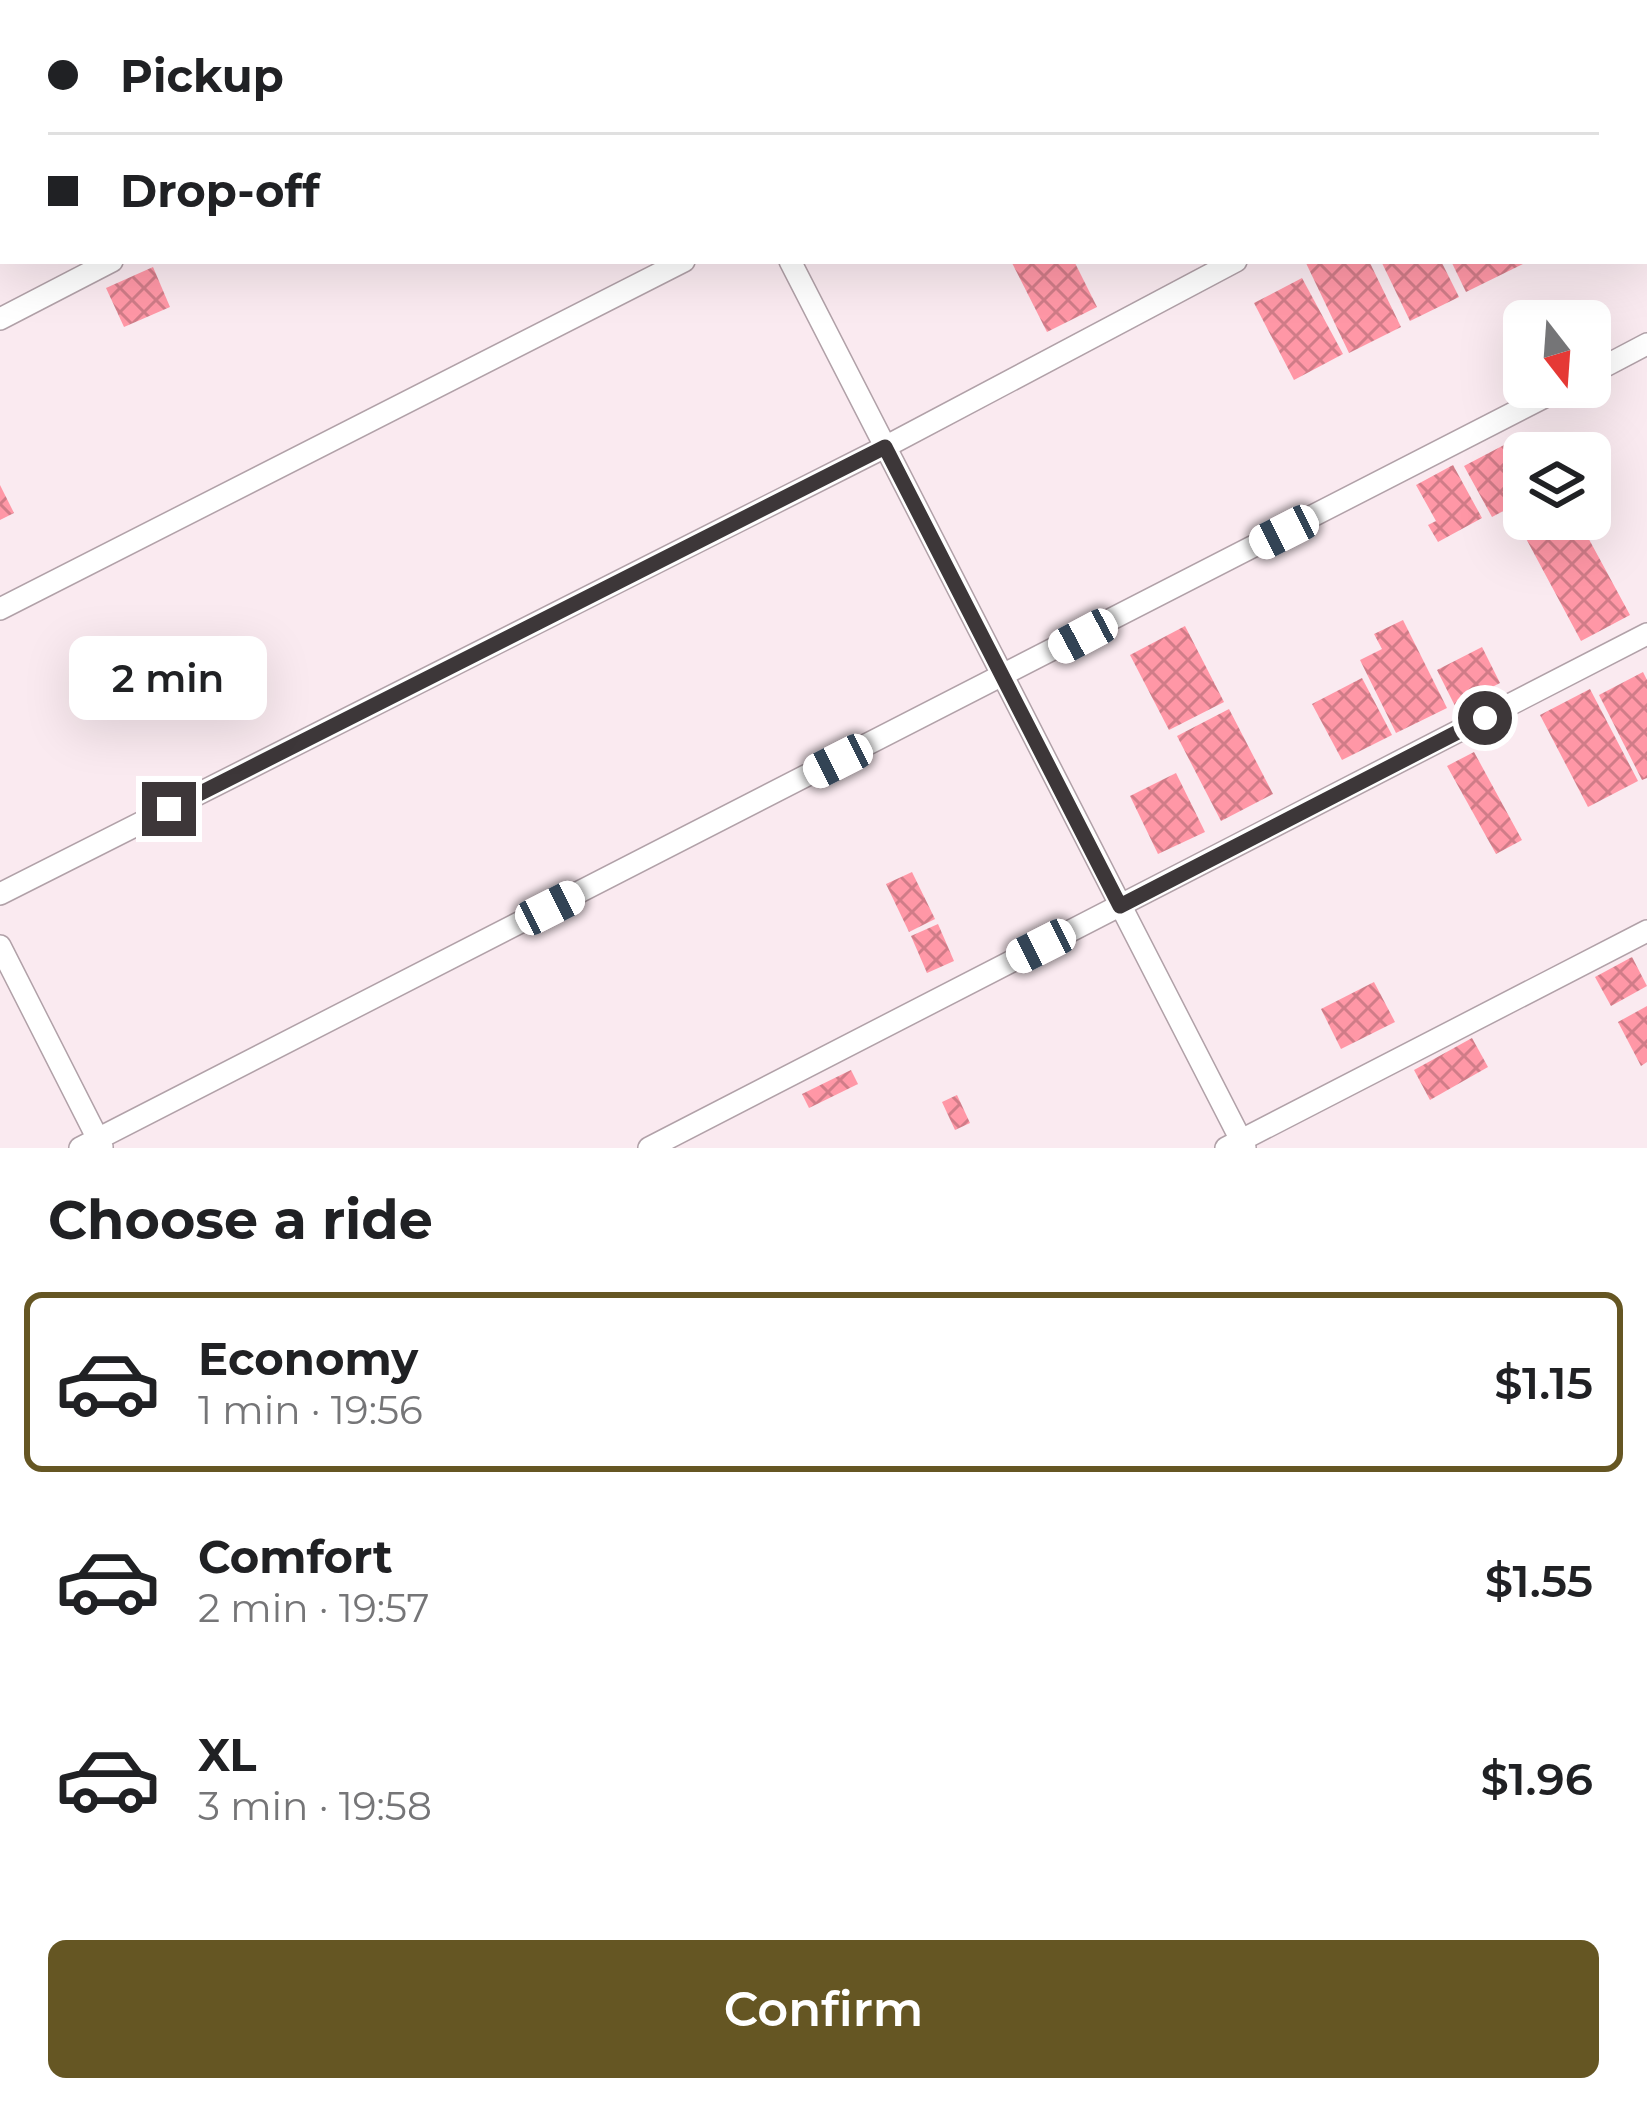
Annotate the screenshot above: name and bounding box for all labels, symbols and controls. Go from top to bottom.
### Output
text: Pickup [120,48,284,103]
text: Drop-off [120,163,320,218]
north arrow [1503,300,1611,408]
map controls [1503,300,1611,540]
button: layers [1503,432,1611,540]
car [1244,500,1324,564]
car [1043,603,1123,669]
callout: 2 min [70,635,268,719]
text: 2 min [112,654,224,702]
route start [1458,691,1512,745]
car [798,729,878,793]
route end [142,782,196,836]
car [510,876,590,940]
car [1001,914,1081,978]
text: Choose a ride [48,1187,433,1253]
icon: car [54,1328,162,1436]
text: Economy [198,1331,418,1386]
text: $1.15 [1494,1355,1593,1410]
text: 1 min · 19:56 [198,1386,423,1434]
icon: car [54,1526,162,1634]
text: Comfort [198,1529,393,1584]
text: $1.55 [1485,1553,1593,1608]
text: 2 min · 19:57 [198,1584,429,1632]
icon: car [54,1724,162,1832]
text: XL [198,1727,256,1782]
text: $1.96 [1481,1751,1593,1806]
text: 3 min · 19:58 [198,1782,432,1830]
button: Confirm [48,1940,1599,2078]

